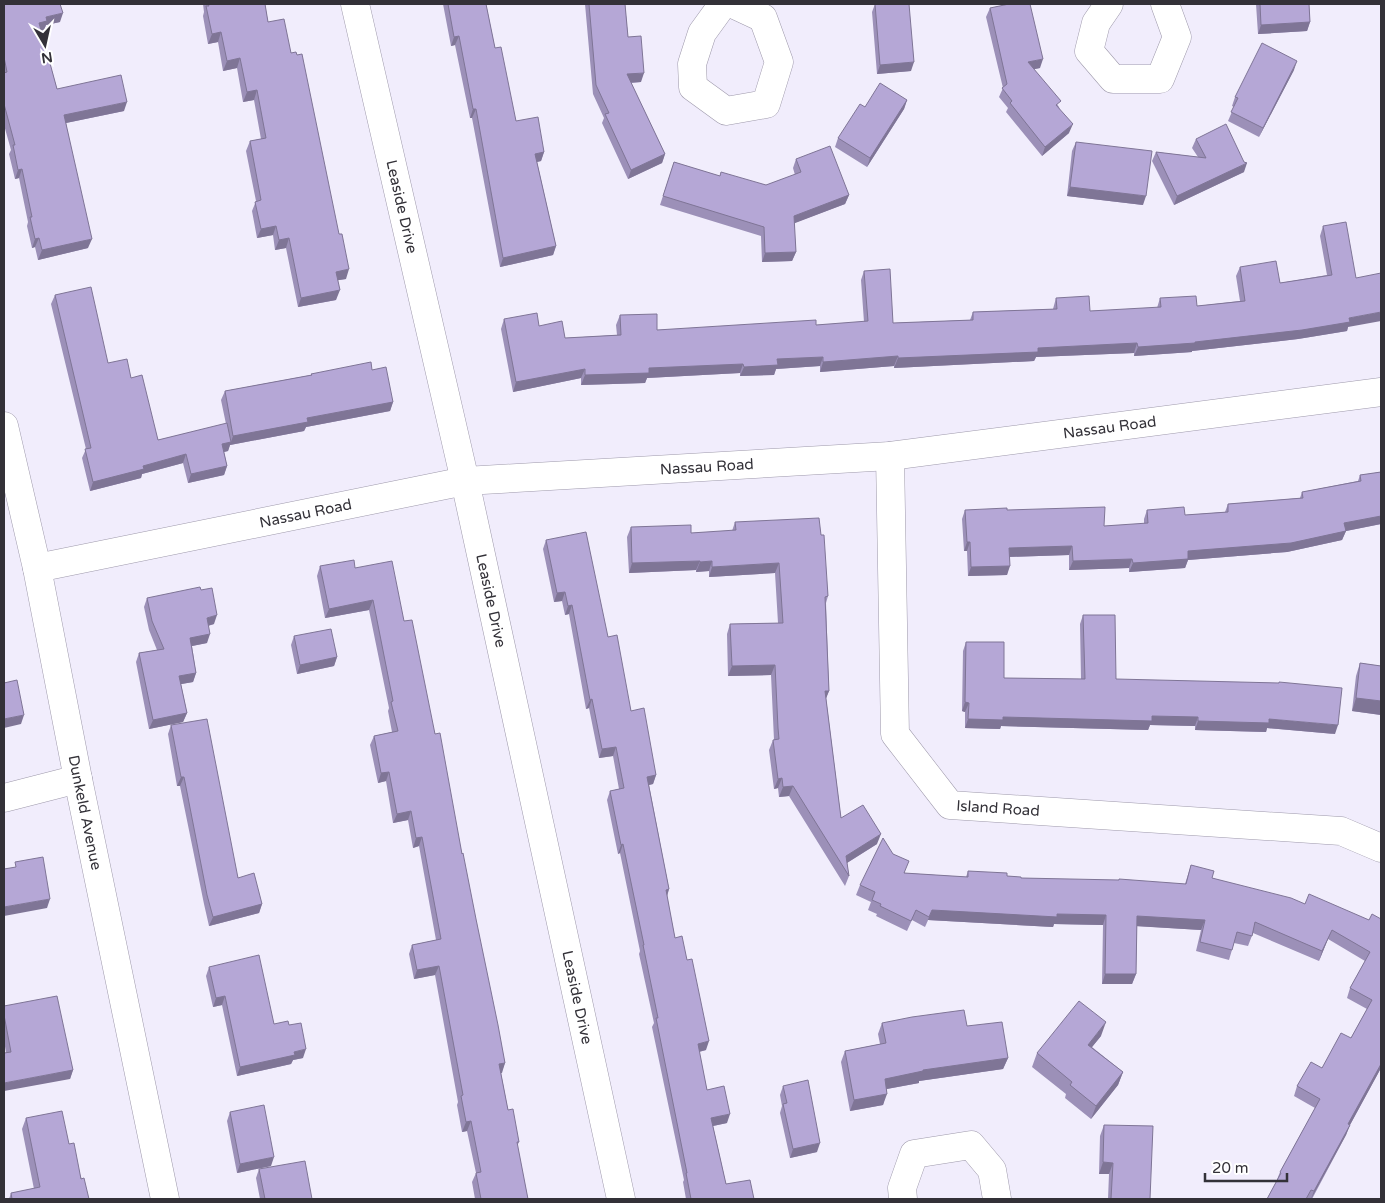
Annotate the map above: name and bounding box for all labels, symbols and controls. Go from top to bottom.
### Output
north arrow [20,20,70,70]
text: N [40,48,54,67]
street label: Leaside Drive [382,158,421,255]
street label: Nassau Road [1062,412,1157,442]
street label: Nassau Road [659,455,754,479]
street label: Nassau Road [258,495,353,532]
street label: Leaside Drive [472,552,510,649]
street label: Dunkeld Avenue [65,754,106,872]
street label: Island Road [956,796,1040,820]
street label: Leaside Drive [558,949,596,1046]
scale bar [1205,1150,1288,1182]
text: 20 m [1212,1159,1249,1177]

